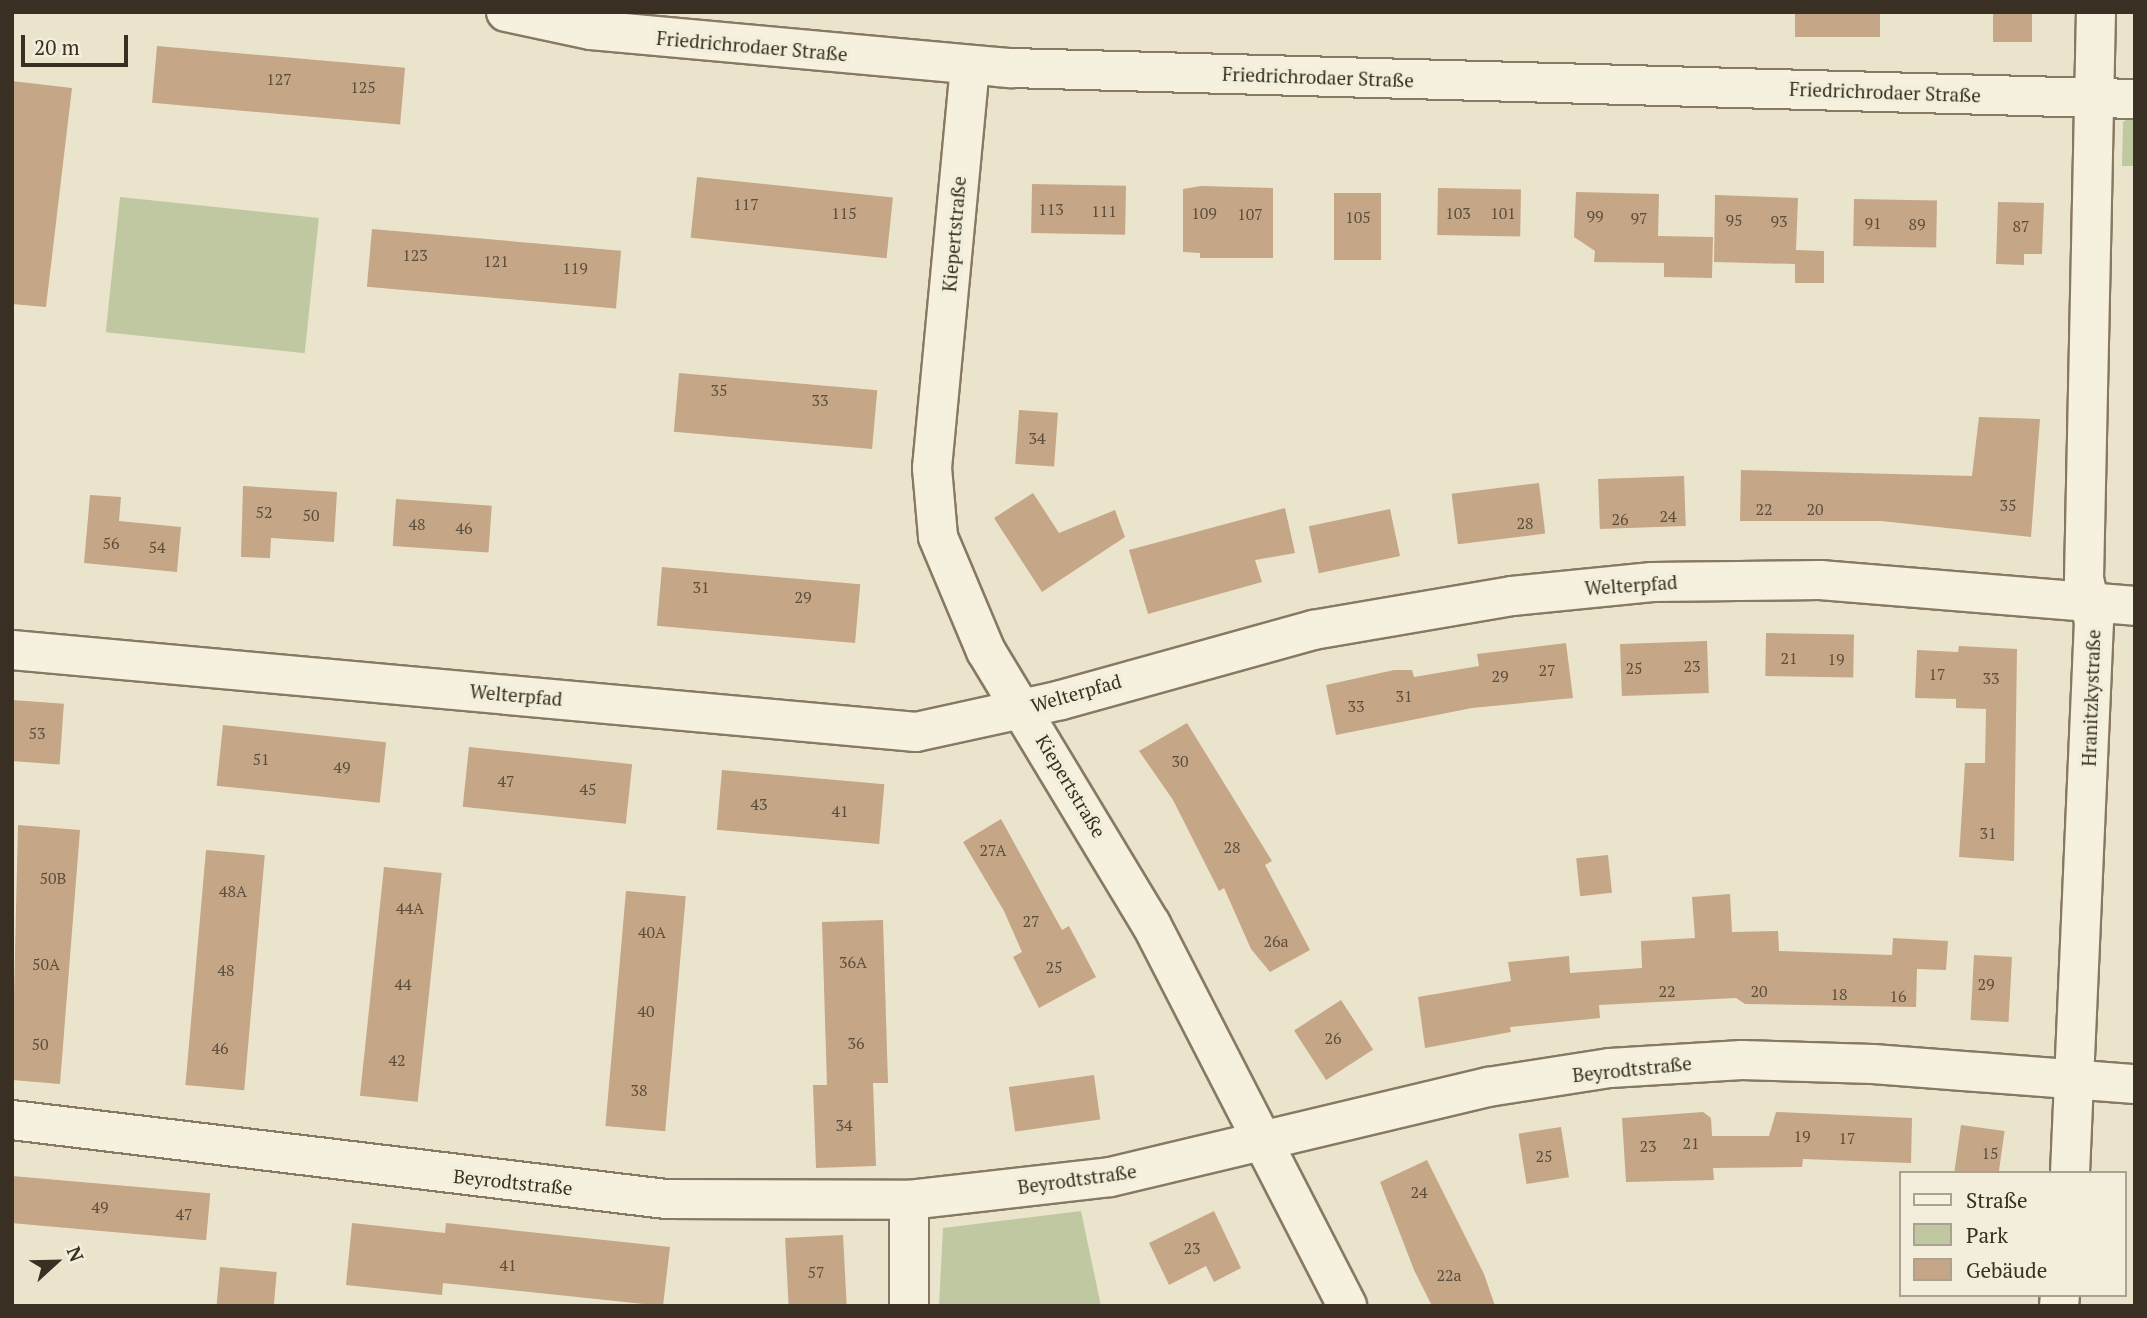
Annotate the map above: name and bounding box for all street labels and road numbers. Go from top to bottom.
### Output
street label: Friedrichrodaer Straße [656,26,848,66]
street label: Friedrichrodaer Straße [1222,62,1414,92]
street label: Friedrichrodaer Straße [1789,77,1981,107]
street label: Kiepertstraße [938,175,970,293]
street label: Welterpfad [1584,570,1678,600]
street label: Hranitzkystraße [2077,629,2105,767]
street label: Welterpfad [1028,669,1124,717]
street label: Welterpfad [469,680,563,710]
street label: Kiepertstraße [1031,730,1111,842]
street label: Beyrodtstraße [1571,1051,1693,1087]
street label: Beyrodtstraße [1016,1159,1138,1199]
street label: Beyrodtstraße [452,1164,574,1200]

